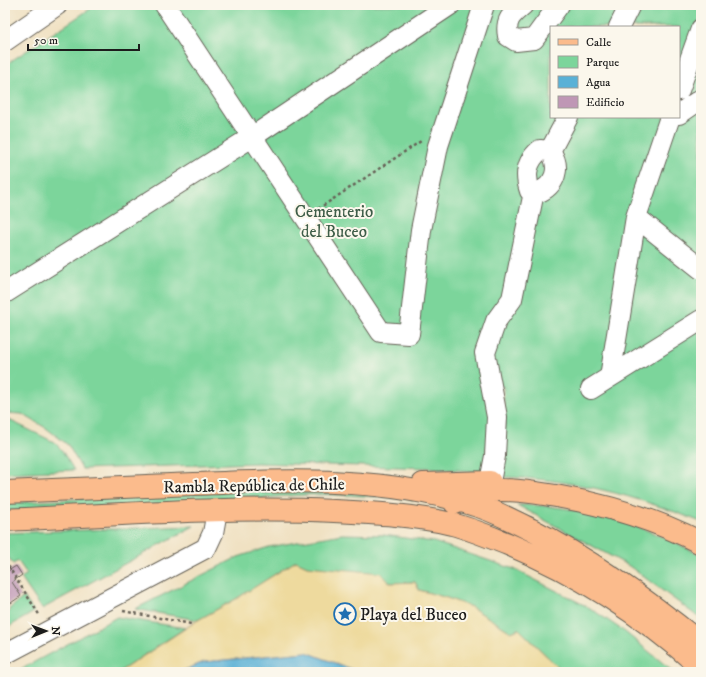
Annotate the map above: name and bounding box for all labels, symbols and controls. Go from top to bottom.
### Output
scale bar [28,26,139,52]
legend [550,26,680,118]
text: 50 m [34,33,58,48]
text: Calle [586,35,611,50]
text: Parque [586,55,619,70]
text: Agua [586,75,611,90]
text: Edificio [586,95,625,110]
park label: Cementerio del Buceo [295,201,373,243]
street label: Rambla República de Chile [163,473,345,499]
place icon: Playa del Buceo [332,601,358,627]
place label: Playa del Buceo [360,604,467,626]
north arrow [26,611,66,651]
text: N [48,626,62,635]

